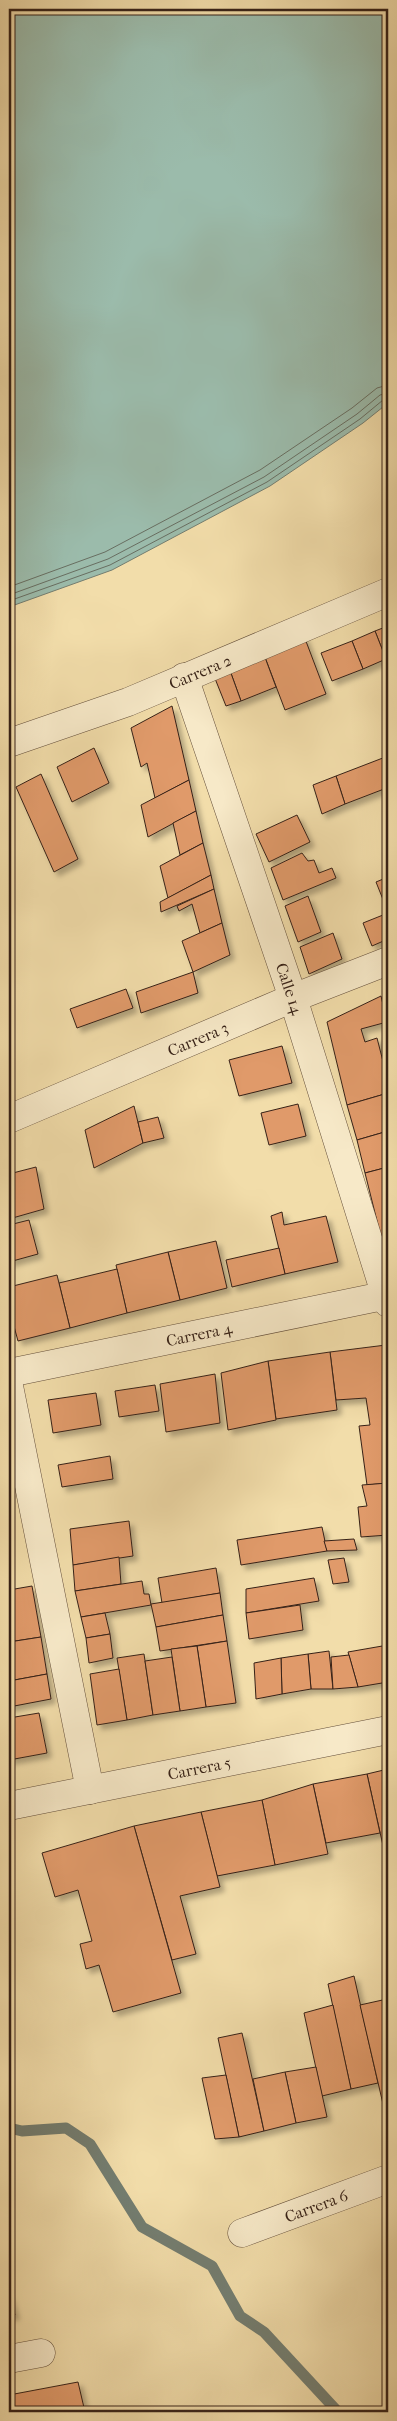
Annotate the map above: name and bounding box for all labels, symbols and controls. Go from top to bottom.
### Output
street label: Carrera 2 [166,650,234,693]
street label: Calle 14 [272,960,307,1017]
street label: Carrera 3 [164,1017,231,1060]
street label: Carrera 4 [164,1318,234,1350]
street label: Carrera 5 [166,1752,233,1783]
street label: Carrera 6 [282,2185,351,2226]

